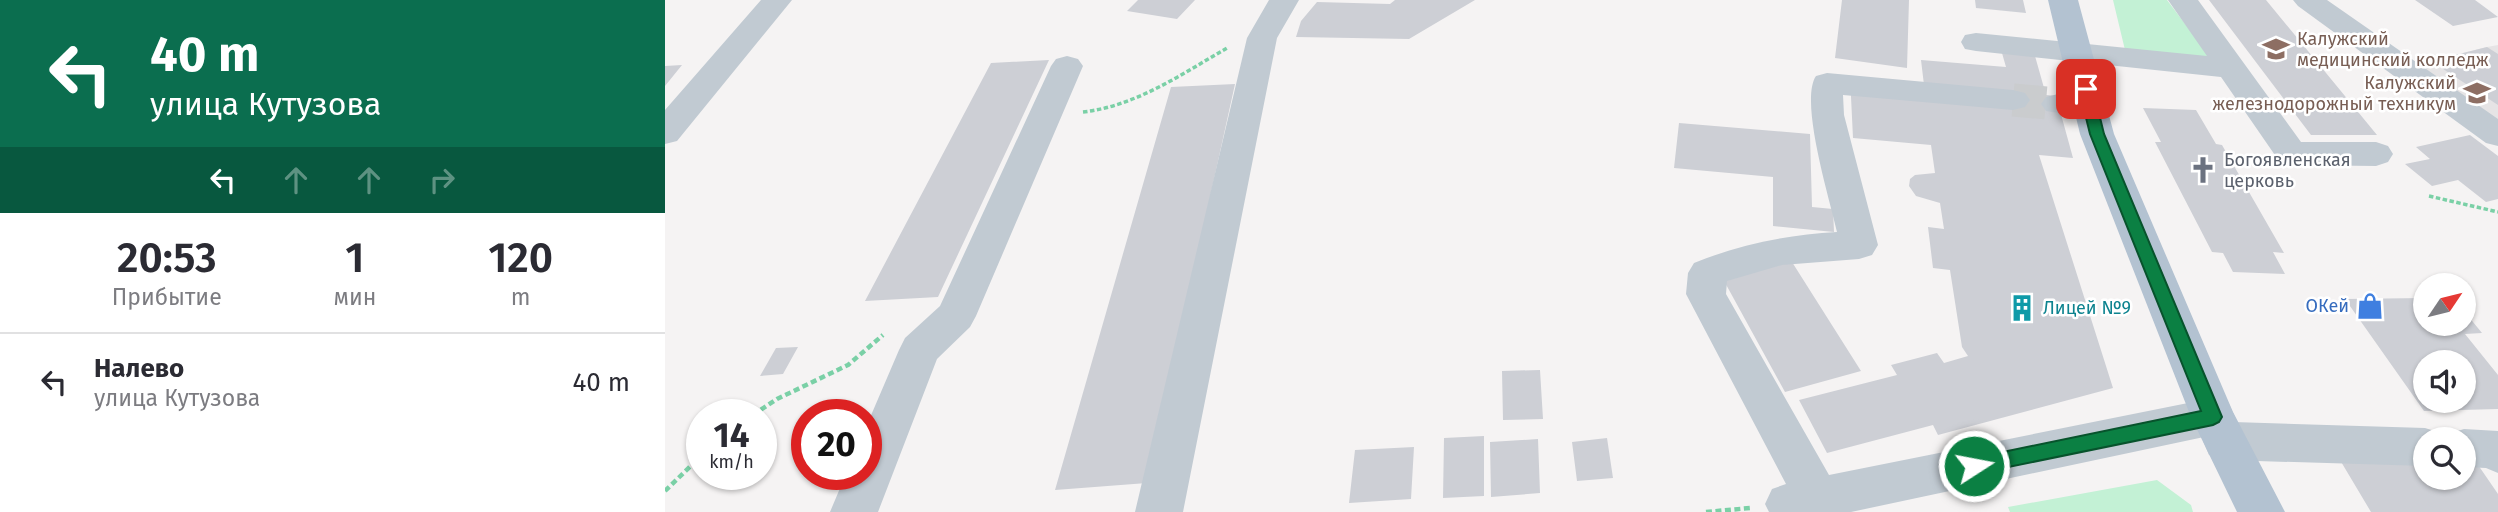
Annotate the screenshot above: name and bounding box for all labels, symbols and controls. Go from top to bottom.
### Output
text: 40 m [150,25,259,84]
icon: left [35,28,126,119]
place label: Калужский медицинский колледж [2297,28,2489,71]
school or university icon: Калужский медицинский колледж [2261,34,2291,64]
pin [2056,59,2116,119]
icon: arrive [2067,70,2105,108]
place label: Калужский железнодорожный техникум [2212,72,2456,115]
school or university icon: Калужский железнодорожный техникум [2462,78,2492,108]
text: улица Кутузова [150,85,382,123]
place label: Богоявленская церковь [2224,149,2351,192]
church icon: Богоявленская церковь [2188,155,2218,185]
icon: left [204,161,242,199]
icon: ahead [277,161,315,199]
icon: ahead [350,161,388,199]
icon: right [423,161,461,199]
text: 20:53 [117,233,217,283]
text: 1 [345,233,365,283]
text: 120 [488,233,553,283]
north arrow [2413,273,2476,336]
map controls [2413,273,2476,490]
text: Прибытие [112,283,222,311]
text: мин [334,283,376,311]
text: m [511,283,531,311]
shop icon: ОКей [2355,291,2385,321]
building icon: Лицей №9 [2007,293,2037,323]
place label: ОКей [2306,295,2349,317]
place label: Лицей №9 [2043,297,2131,319]
button: sound [2413,350,2476,413]
text: Налево [94,353,184,384]
icon: left [35,363,73,401]
text: 40 m [572,367,630,398]
text: улица Кутузова [94,384,260,412]
speed limit sign: 20 [791,399,882,490]
text: 14 [713,414,750,456]
button: search [2413,427,2476,490]
position arrow [1937,429,2011,503]
text: km/h [709,451,754,473]

